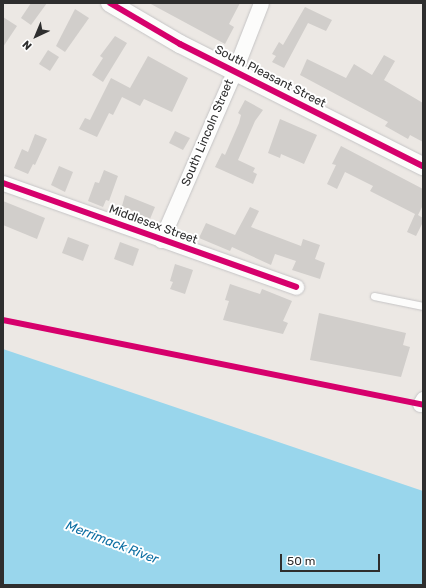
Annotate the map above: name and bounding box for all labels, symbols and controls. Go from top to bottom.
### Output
north arrow [16,16,56,56]
text: N [20,38,35,52]
street label: South Pleasant Street [212,43,328,111]
street label: South Lincoln Street [179,77,237,189]
street label: Middlesex Street [107,202,199,248]
water label: Merrimack River [64,518,160,568]
scale bar [282,546,382,572]
text: 50 m [287,554,315,568]

